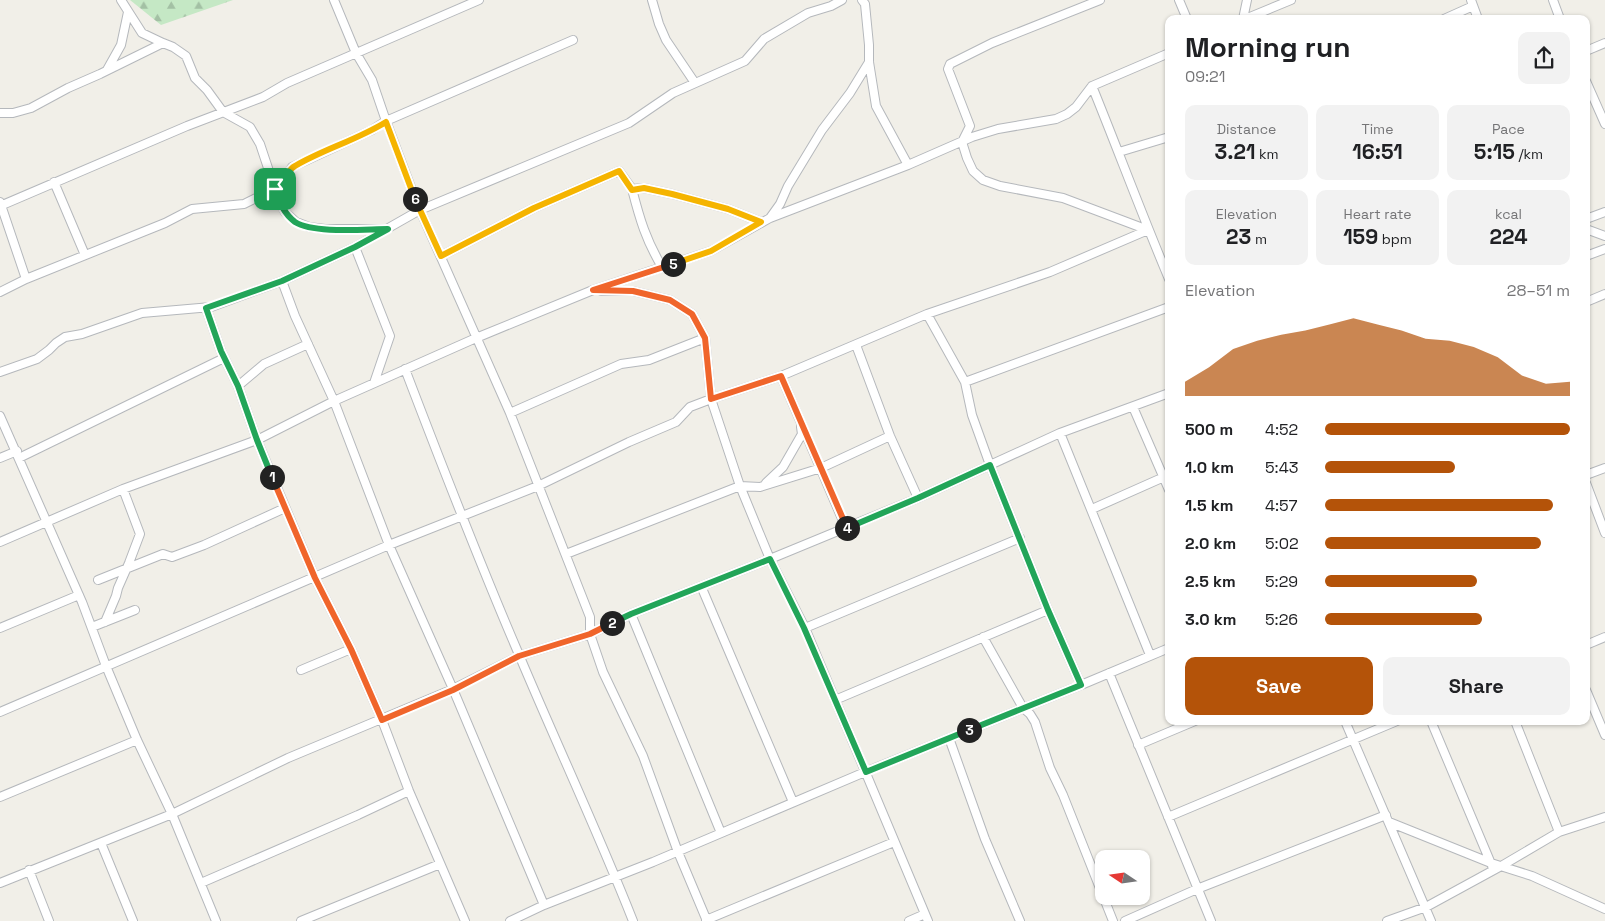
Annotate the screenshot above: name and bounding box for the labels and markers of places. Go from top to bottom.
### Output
pin [254,168,296,210]
pin: 6 [402,186,428,212]
pin: 5 [660,252,686,276]
pin: 1 [260,464,284,490]
pin: 4 [834,516,860,540]
pin: 2 [600,610,624,636]
pin: 3 [956,718,982,742]

